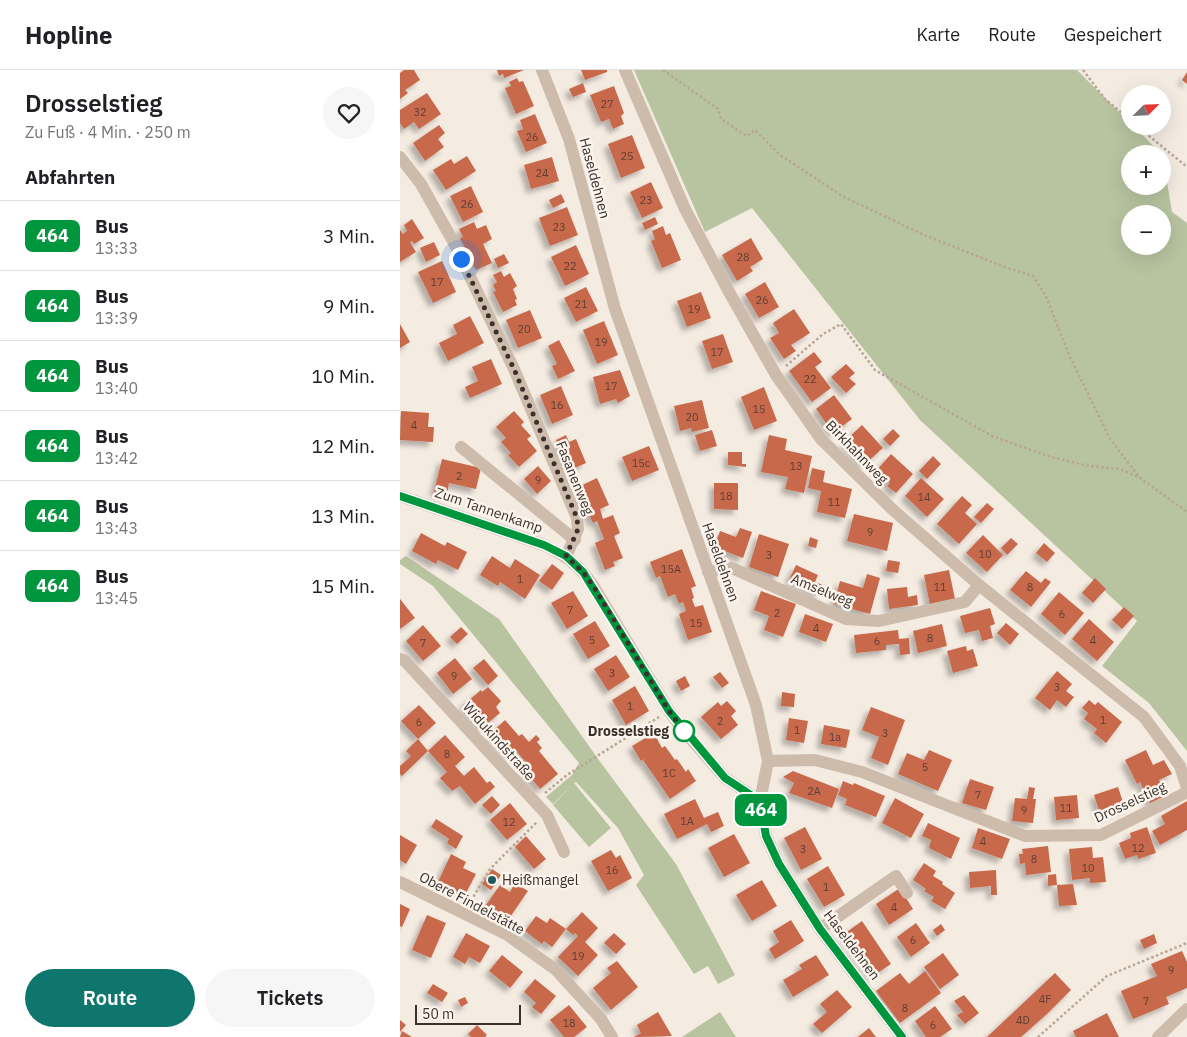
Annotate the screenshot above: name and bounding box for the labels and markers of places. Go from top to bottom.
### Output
marker: Drosselstieg [673,720,695,742]
place label: Drosselstieg [588,722,669,740]
place label: Heißmangel [502,871,579,889]
marker: Heißmangel [486,874,498,886]

